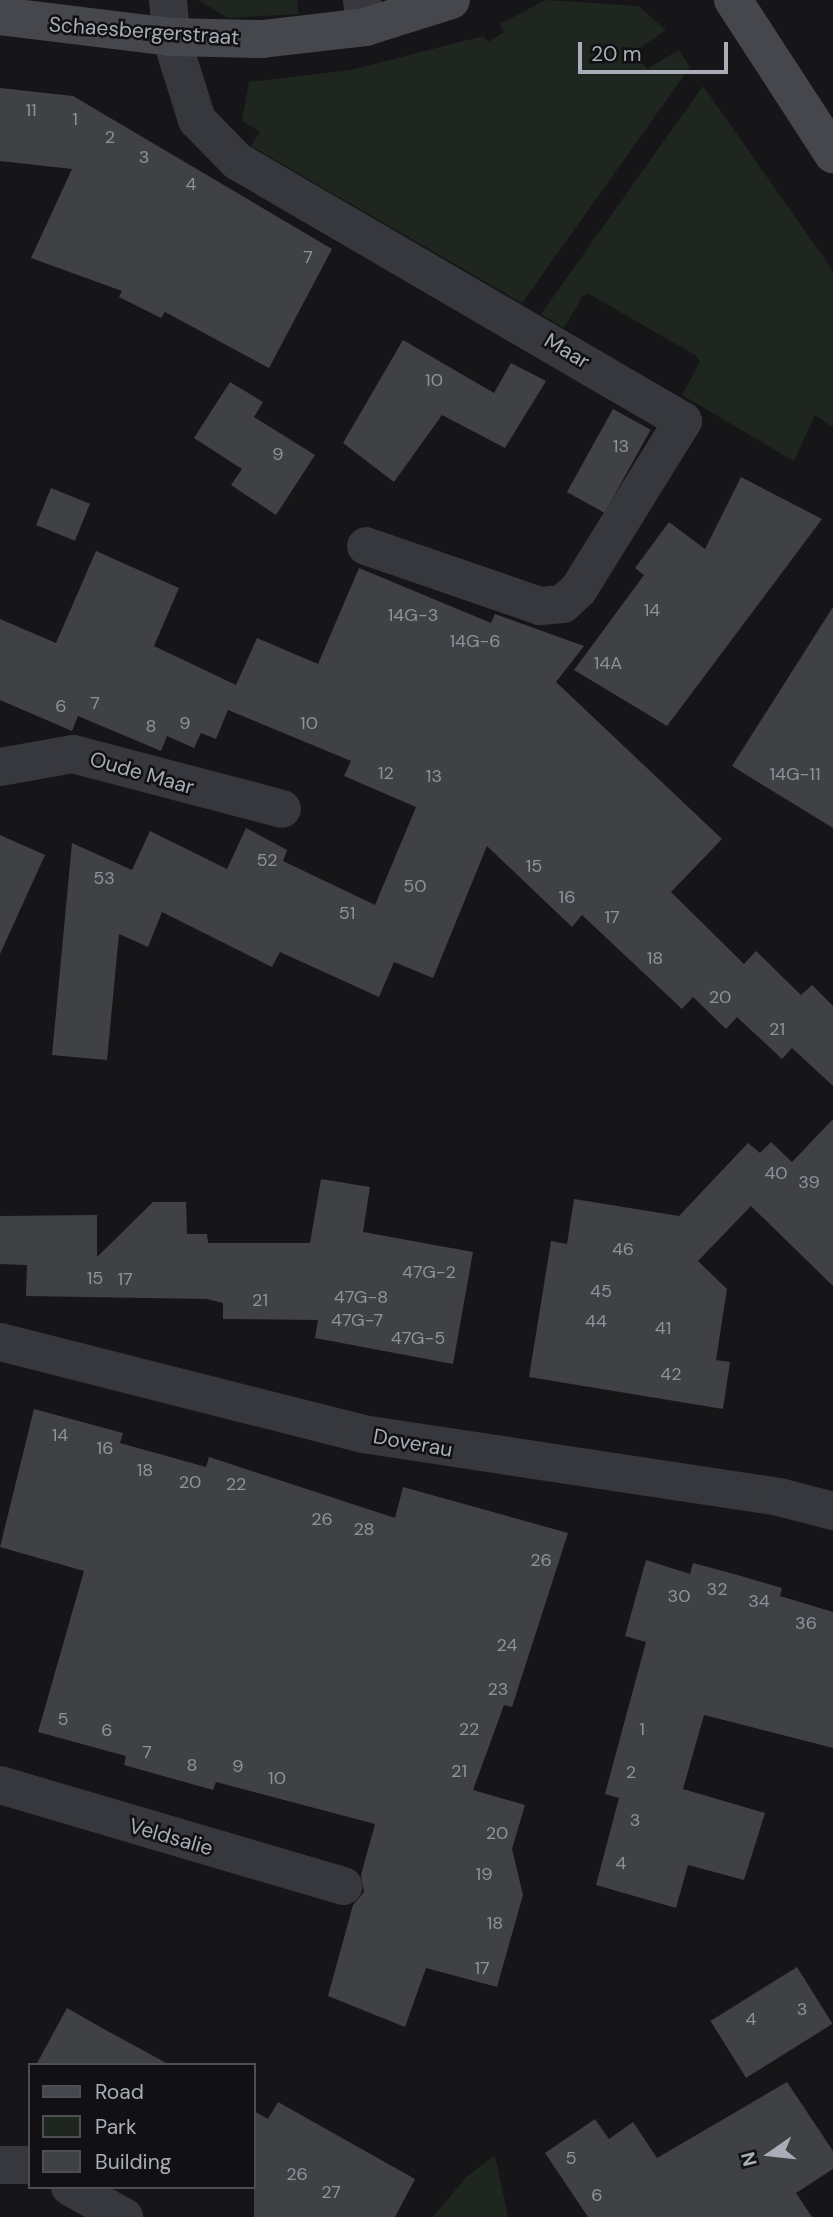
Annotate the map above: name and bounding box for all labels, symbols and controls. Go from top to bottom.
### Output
street label: Schaesbergerstraat [48,12,240,50]
scale bar [581,28,732,72]
text: 20 m [591,40,642,68]
house number: 11 [25,99,37,121]
house number: 1 [72,108,78,130]
house number: 2 [105,126,115,148]
house number: 3 [139,146,149,168]
house number: 4 [186,173,196,195]
house number: 7 [303,246,313,268]
street label: Maar [540,328,594,374]
house number: 10 [425,369,443,391]
house number: 13 [613,435,629,457]
house number: 9 [272,443,284,465]
house number: 14 [644,599,660,621]
house number: 14G-3 [388,604,438,626]
house number: 14G-6 [449,630,501,652]
house number: 14A [594,652,622,674]
house number: 7 [90,692,100,714]
house number: 6 [55,695,67,717]
house number: 9 [179,712,191,734]
house number: 10 [300,712,318,734]
house number: 8 [146,715,156,737]
street label: Oude Maar [87,746,197,800]
house number: 12 [378,762,394,784]
house number: 14G-11 [769,763,821,785]
house number: 13 [426,765,442,787]
house number: 52 [256,849,278,871]
house number: 15 [526,855,542,877]
house number: 53 [93,867,115,889]
house number: 50 [403,875,427,897]
house number: 16 [559,886,575,908]
house number: 51 [339,902,355,924]
house number: 17 [604,906,620,928]
house number: 18 [647,947,663,969]
house number: 20 [709,986,731,1008]
house number: 21 [769,1018,785,1040]
house number: 40 [764,1162,788,1184]
house number: 39 [798,1171,820,1193]
house number: 46 [612,1238,634,1260]
house number: 47G-2 [402,1261,456,1283]
house number: 15 [87,1267,103,1289]
house number: 17 [117,1268,133,1290]
house number: 45 [590,1280,612,1302]
house number: 47G-8 [334,1286,388,1308]
house number: 21 [252,1289,268,1311]
house number: 47G-7 [331,1309,383,1331]
house number: 44 [585,1310,607,1332]
house number: 41 [655,1317,671,1339]
house number: 47G-5 [391,1327,445,1349]
house number: 42 [660,1363,682,1385]
house number: 14 [52,1424,68,1446]
street label: Doverau [371,1424,455,1462]
house number: 16 [97,1437,113,1459]
house number: 18 [137,1459,153,1481]
house number: 20 [179,1471,201,1493]
house number: 22 [226,1473,246,1495]
house number: 26 [311,1508,333,1530]
house number: 28 [353,1518,375,1540]
house number: 26 [530,1549,552,1571]
house number: 32 [706,1578,728,1600]
house number: 30 [668,1585,690,1607]
house number: 34 [748,1590,770,1612]
house number: 36 [795,1612,817,1634]
house number: 24 [497,1634,517,1656]
house number: 23 [487,1678,509,1700]
house number: 5 [58,1708,68,1730]
house number: 22 [459,1718,479,1740]
house number: 1 [639,1718,645,1740]
house number: 6 [101,1719,113,1741]
house number: 7 [142,1741,152,1763]
house number: 8 [187,1754,197,1776]
house number: 9 [232,1755,244,1777]
house number: 21 [451,1760,467,1782]
house number: 2 [626,1761,636,1783]
house number: 10 [268,1767,286,1789]
house number: 3 [630,1809,640,1831]
street label: Veldsalie [126,1813,216,1861]
house number: 20 [486,1822,508,1844]
house number: 4 [616,1852,626,1874]
house number: 19 [476,1863,492,1885]
house number: 18 [487,1912,503,1934]
house number: 17 [474,1957,490,1979]
house number: 3 [797,1998,807,2020]
house number: 4 [746,2008,756,2030]
legend [28,2063,256,2189]
text: Road [95,2078,144,2106]
text: Park [95,2113,136,2141]
north arrow [735,2119,805,2189]
house number: 5 [566,2147,576,2169]
text: Building [95,2148,171,2176]
text: N [735,2149,763,2169]
house number: 26 [286,2163,308,2185]
house number: 27 [321,2181,341,2203]
house number: 6 [591,2184,603,2206]

